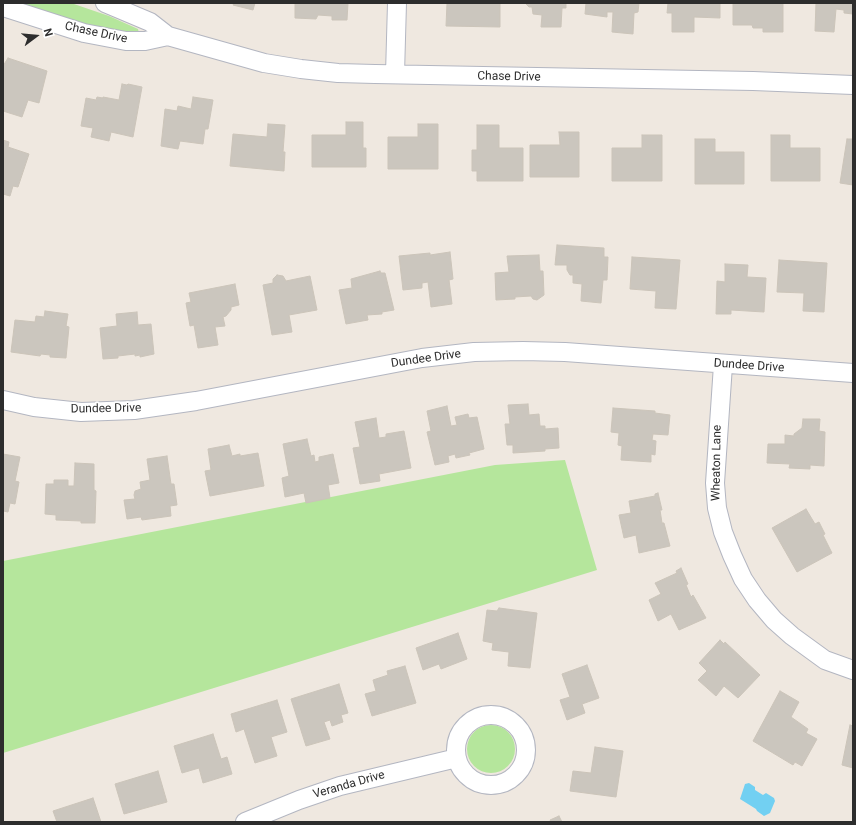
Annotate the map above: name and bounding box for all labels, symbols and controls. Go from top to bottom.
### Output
north arrow [16,16,56,56]
street label: Chase Drive [63,19,129,47]
text: N [41,27,55,38]
street label: Chase Drive [477,69,541,85]
street label: Dundee Drive [390,347,462,371]
street label: Dundee Drive [713,356,785,376]
street label: Dundee Drive [71,401,141,417]
street label: Wheaton Lane [709,425,725,501]
street label: Veranda Drive [311,768,387,802]

